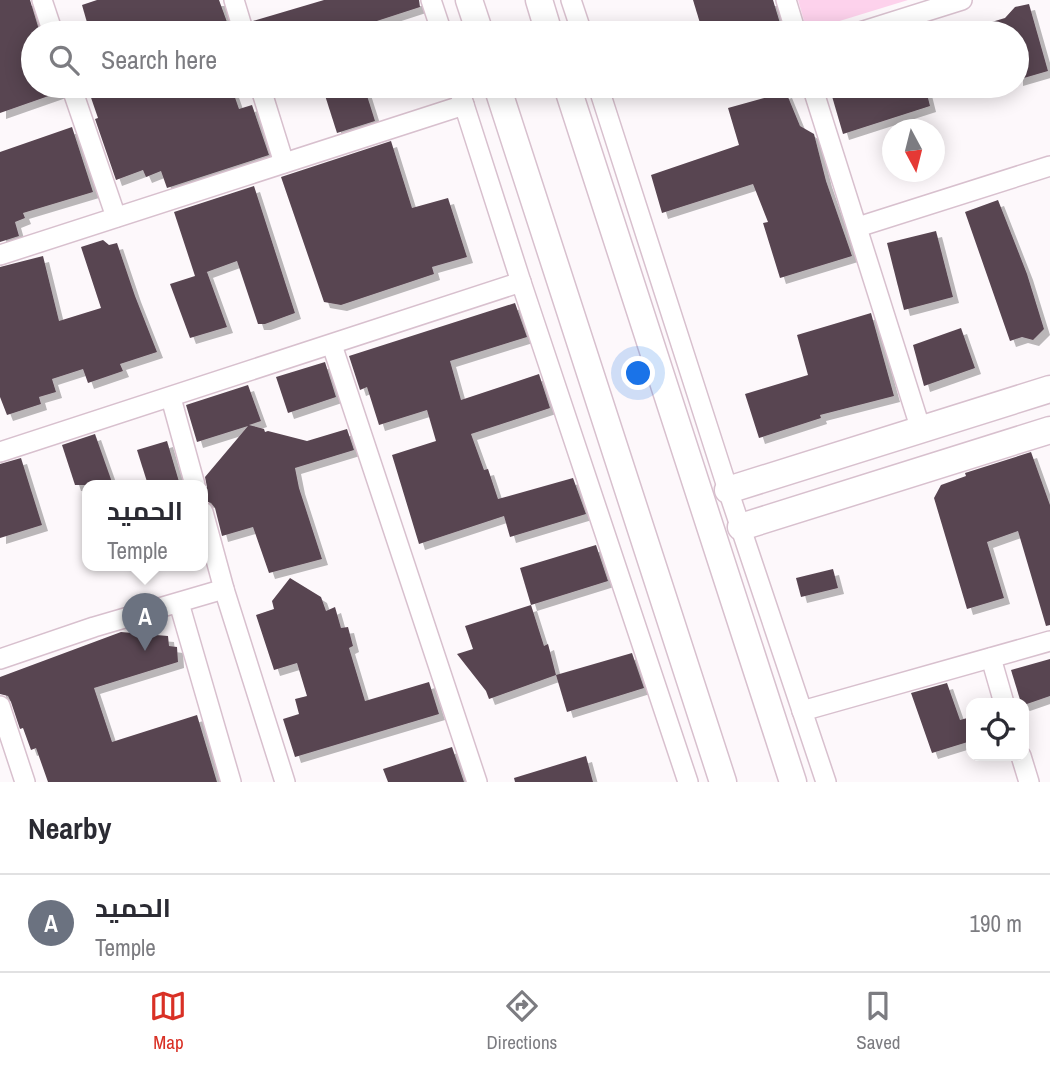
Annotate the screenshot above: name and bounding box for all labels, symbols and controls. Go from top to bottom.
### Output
search box [21,21,1029,98]
icon: search [45,41,83,79]
text: Search here [101,42,217,77]
north arrow [882,119,945,182]
your location [621,356,655,390]
popup [82,480,208,571]
text: الحميد [107,493,183,528]
text: Temple [107,535,168,566]
pin: A [122,593,168,651]
map controls [966,698,1029,761]
button: locate [966,698,1029,761]
text: Nearby [28,808,111,848]
text: الحميد [95,890,171,925]
text: A [44,908,58,939]
text: 190 m [970,908,1022,939]
text: Temple [95,932,156,963]
tab: Map [149,987,187,1055]
tab: Directions [486,987,557,1055]
tab: Saved [856,987,901,1055]

